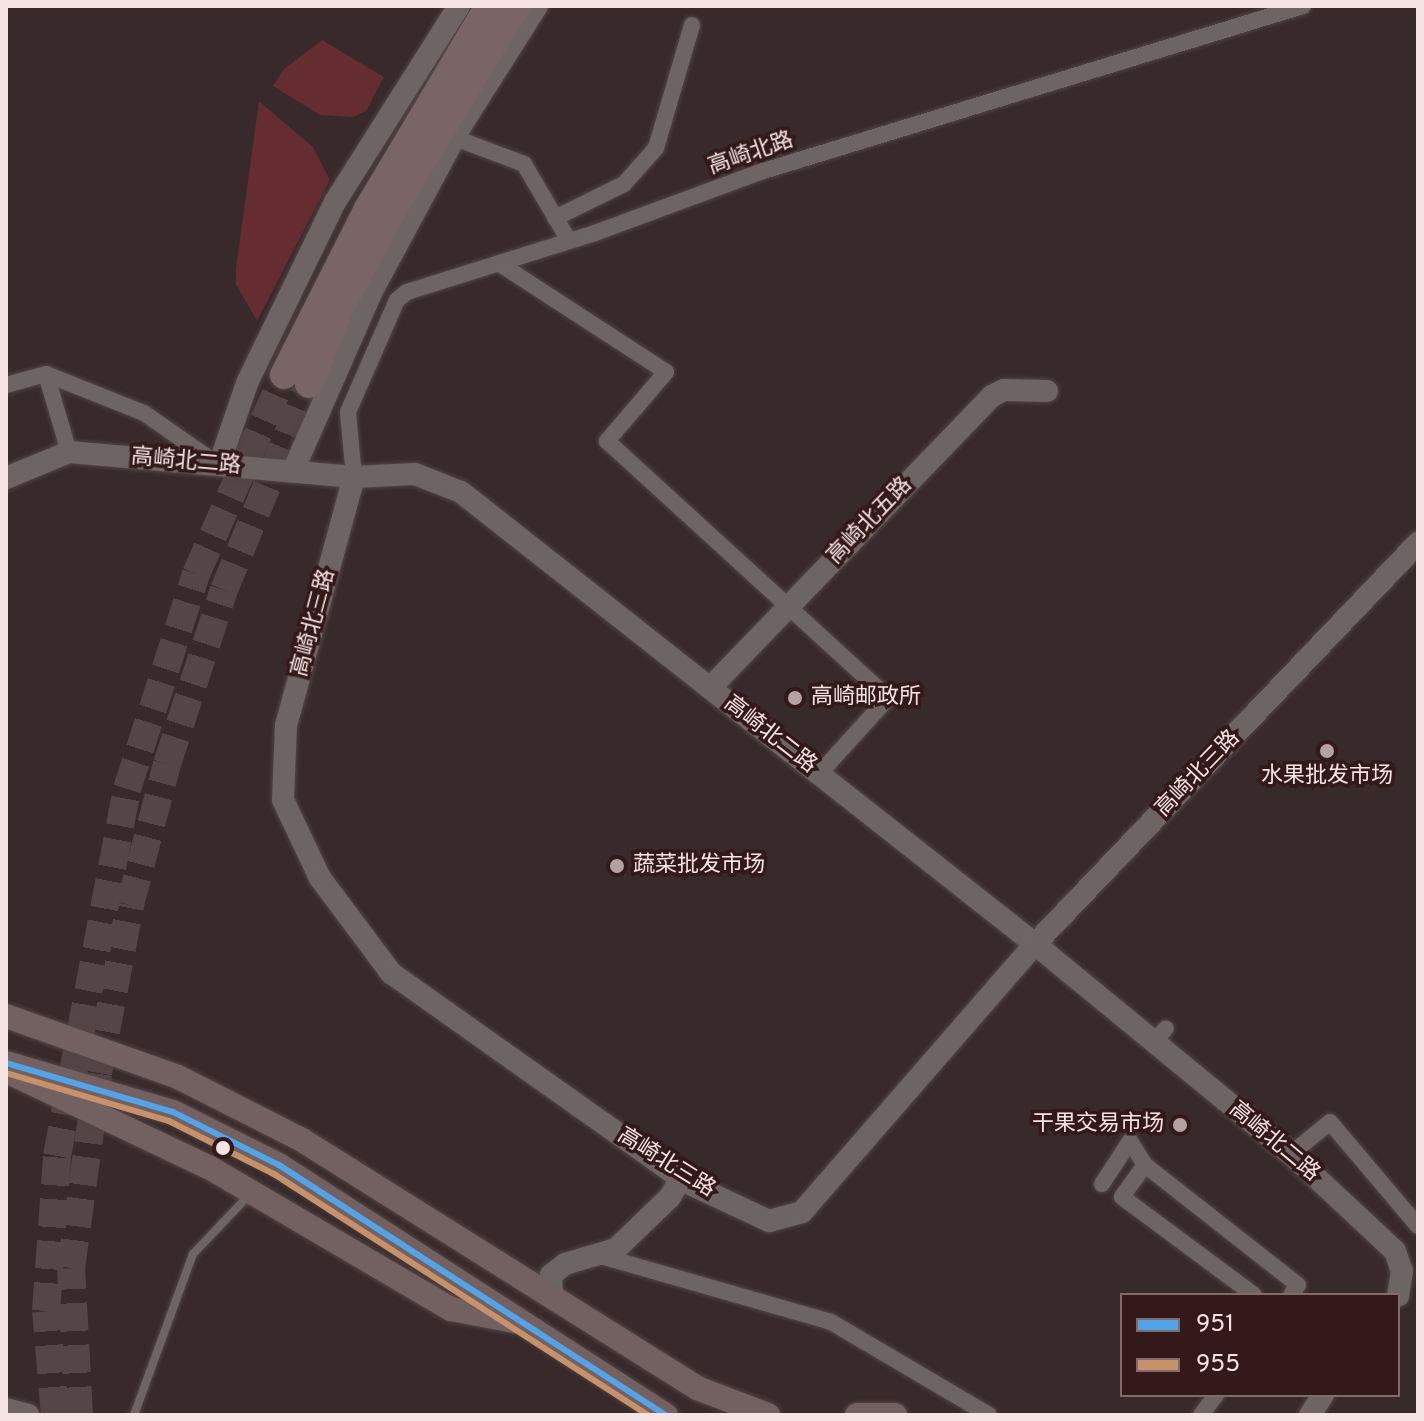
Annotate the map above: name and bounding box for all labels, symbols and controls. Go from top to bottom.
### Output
street label: 高崎北路 [705,127,797,181]
street label: 高崎北二路 [130,444,242,480]
street label: 高崎北五路 [822,472,918,570]
street label: 高崎北三路 [287,566,341,680]
place label: 高崎邮政所 [811,685,921,711]
marker: 高崎邮政所 [786,689,804,707]
street label: 高崎北二路 [719,691,821,779]
street label: 高崎北三路 [1150,725,1246,823]
marker: 水果批发市场 [1318,742,1336,760]
place label: 水果批发市场 [1261,764,1393,790]
place label: 蔬菜批发市场 [633,853,765,879]
marker: 蔬菜批发市场 [608,857,626,875]
street label: 高崎北二路 [1223,1097,1325,1187]
place label: 干果交易市场 [1032,1112,1164,1138]
marker: 干果交易市场 [1171,1116,1189,1134]
street label: 高崎北三路 [612,1123,720,1203]
unlabelled marker [215,1140,231,1156]
legend [1120,1293,1400,1397]
text: 951 [1196,1310,1234,1340]
text: 955 [1196,1350,1240,1380]

